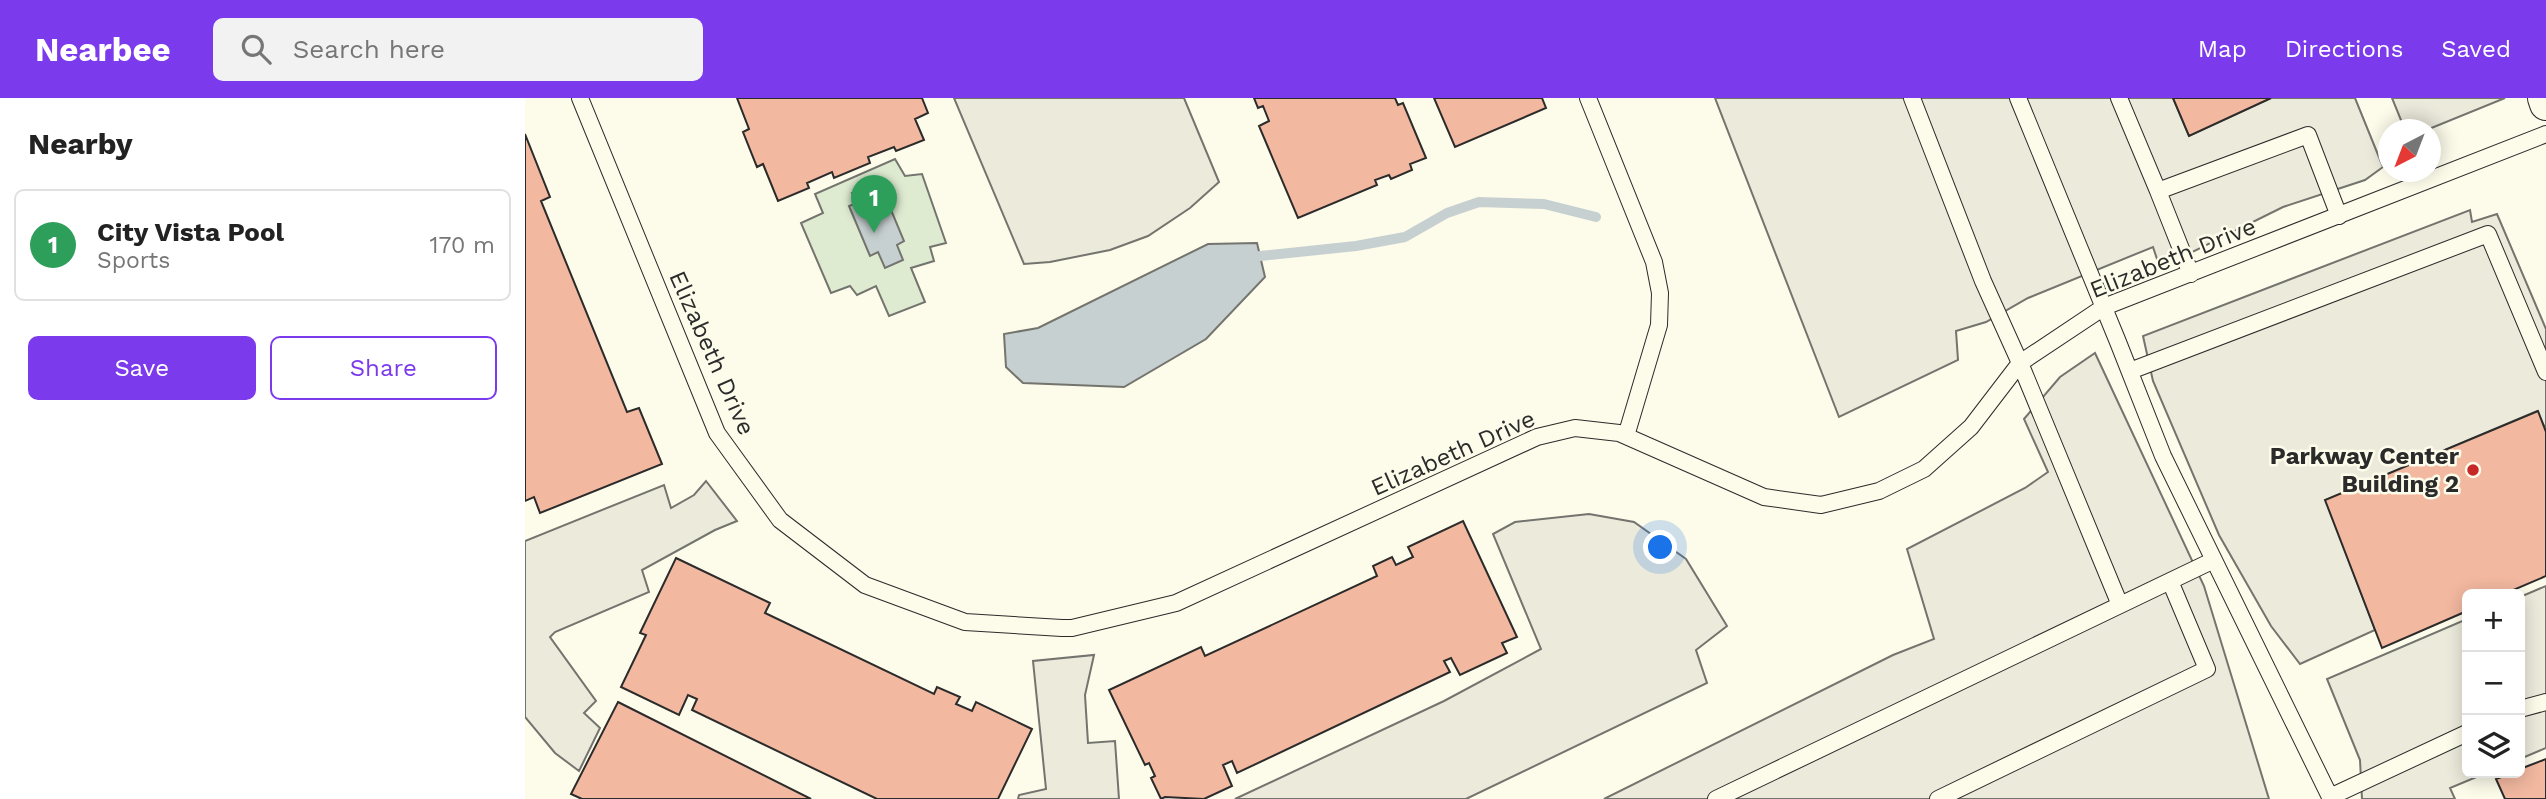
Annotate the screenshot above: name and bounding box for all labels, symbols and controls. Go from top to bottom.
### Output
search box [213,18,703,81]
text: Nearbee [35,30,171,69]
icon: search [237,30,275,68]
text: Search here [293,34,445,64]
text: Map [2198,35,2247,63]
text: Directions [2285,35,2403,63]
text: Saved [2441,35,2511,63]
north arrow [2378,119,2441,182]
text: Nearby [28,126,133,161]
pin: 1 [851,175,897,233]
street label: Elizabeth Drive [2086,212,2260,304]
text: City Vista Pool [97,217,284,247]
text: 1 [48,232,58,259]
text: 170 m [430,232,495,259]
text: Sports [97,247,170,274]
street label: Elizabeth Drive [663,267,761,439]
button: Save [28,336,256,400]
button: Share [270,336,497,400]
street label: Elizabeth Drive [1367,404,1539,502]
place label: Parkway Center Building 2 [2270,442,2460,498]
marker: Parkway Center Building 2 [2465,462,2481,478]
your location [1643,530,1677,564]
map controls [2462,589,2525,778]
button: + [2462,589,2525,652]
button: − [2462,652,2525,715]
button: layers [2462,715,2525,778]

